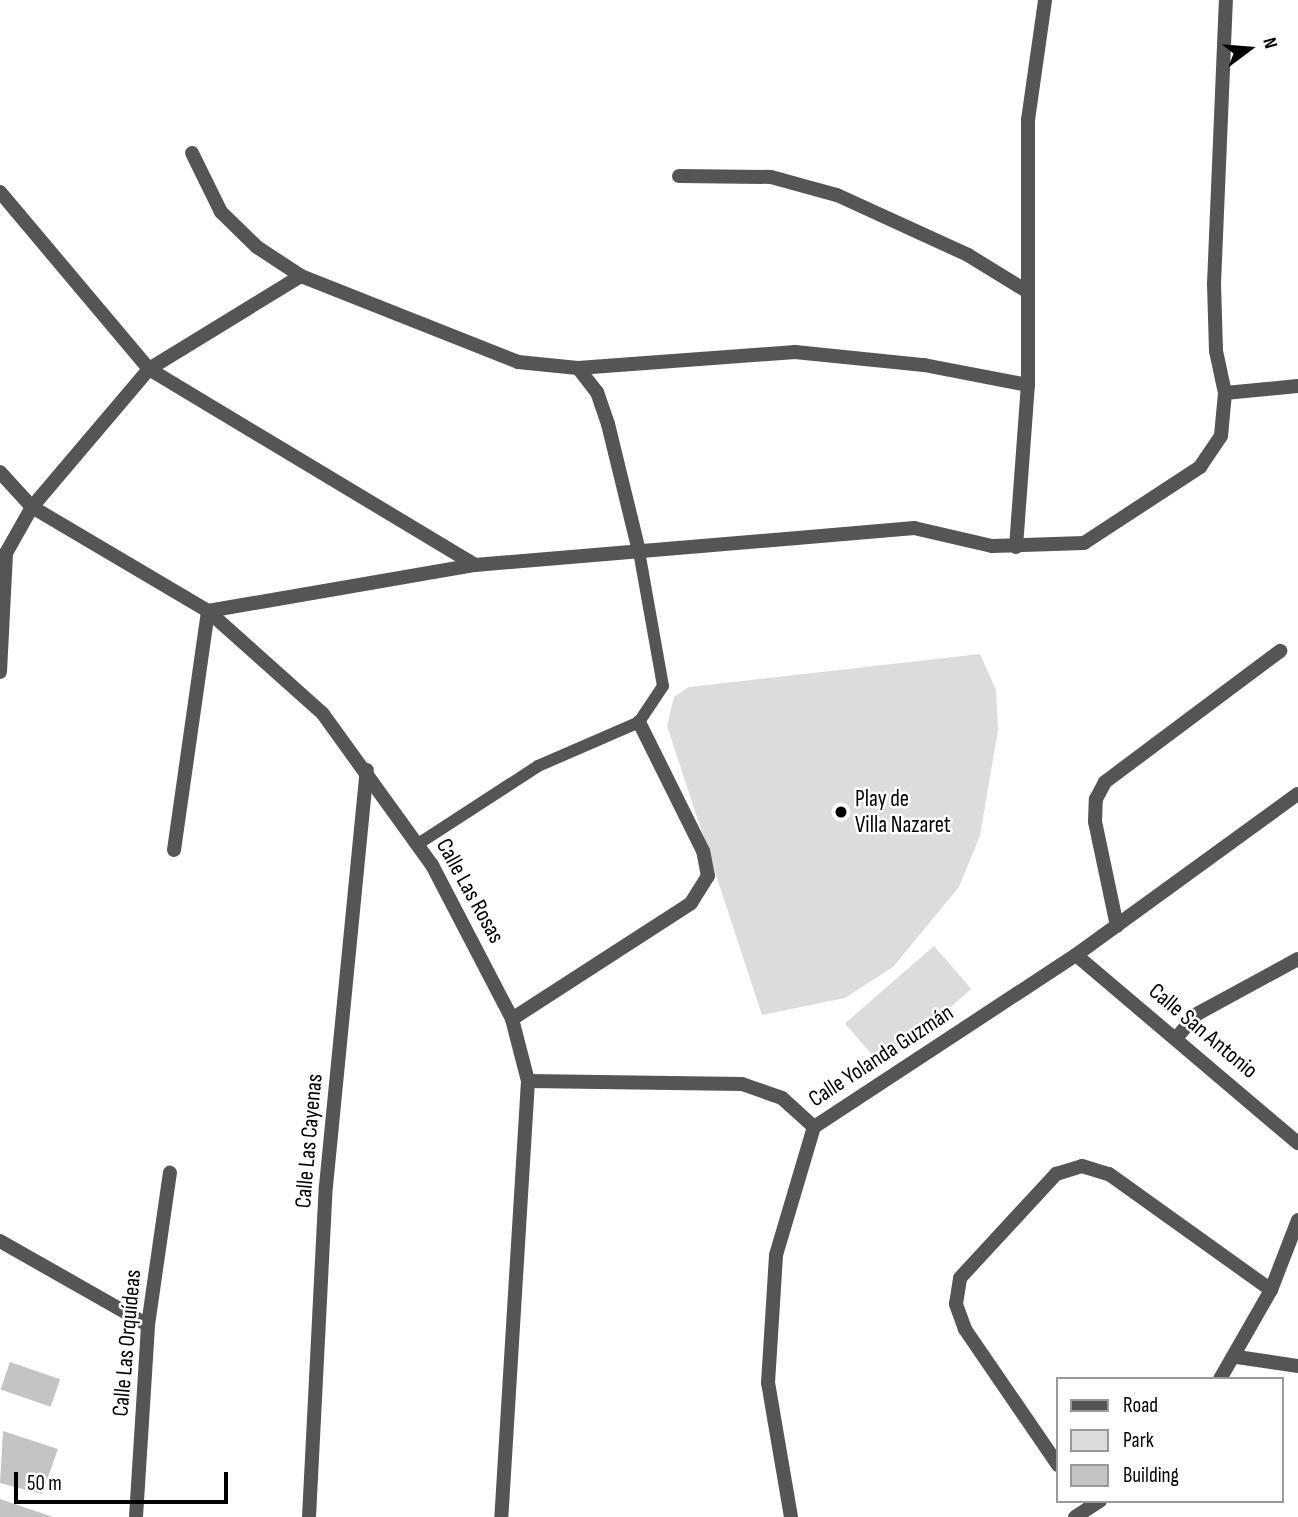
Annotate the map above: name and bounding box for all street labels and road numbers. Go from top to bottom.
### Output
street label: Calle Las Rosas [430,834,510,948]
street label: Calle San Antonio [1143,977,1263,1085]
street label: Calle Yolanda Guzmán [803,999,959,1113]
street label: Calle Las Cayenas [289,1073,329,1209]
street label: Calle Las Orquídeas [107,1268,147,1418]

